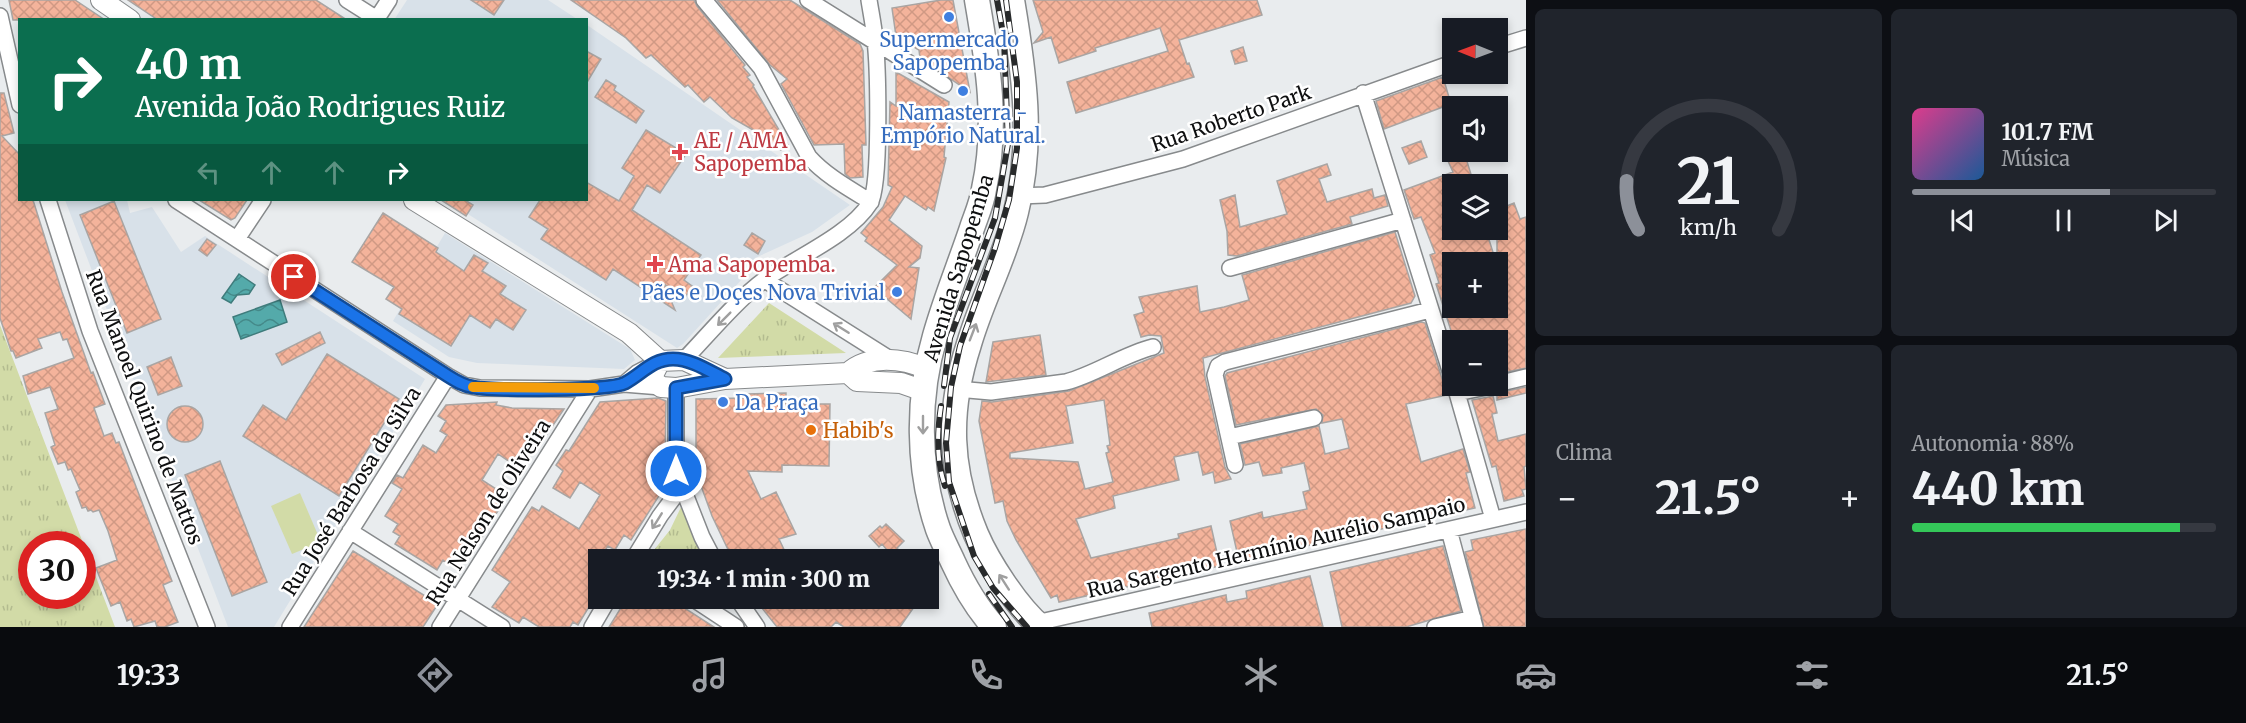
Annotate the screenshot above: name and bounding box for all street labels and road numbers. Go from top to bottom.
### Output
street label: Rua Roberto Park [1148,79,1314,157]
street label: Avenida Sapopemba [917,171,999,366]
street label: Rua Manoel Quirino de Mattos [81,266,209,548]
street label: Rua José Barbosa da Silva [276,382,426,600]
street label: Rua Nelson de Oliveira [421,414,556,610]
street label: Rua Sargento Hermínio Aurélio Sampaio [1084,491,1468,603]

